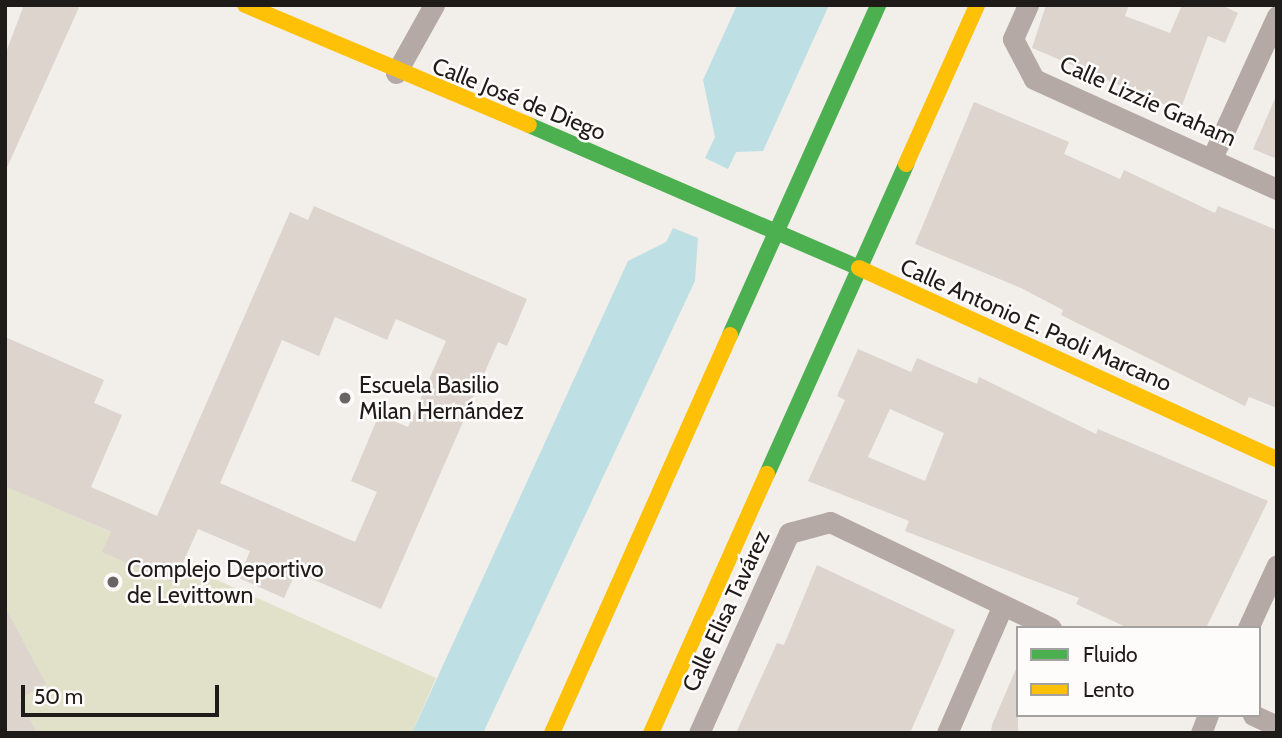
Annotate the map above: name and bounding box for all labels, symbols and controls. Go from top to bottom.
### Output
street label: Calle Lizzie Graham [1056,50,1240,152]
street label: Calle José de Diego [428,52,610,146]
street label: Calle Antonio E. Paoli Marcano [896,253,1176,397]
place label: Escuela Basilio Milan Hernández [359,371,524,425]
marker: Escuela Basilio Milan Hernández [337,390,353,406]
street label: Calle Elisa Tavárez [677,526,775,696]
place label: Complejo Deportivo de Levittown [127,555,324,609]
marker: Complejo Deportivo de Levittown [105,574,121,590]
legend [1016,626,1261,717]
text: Fluido [1083,642,1138,667]
scale bar [24,672,222,716]
text: Lento [1083,677,1134,702]
text: 50 m [34,684,83,709]

